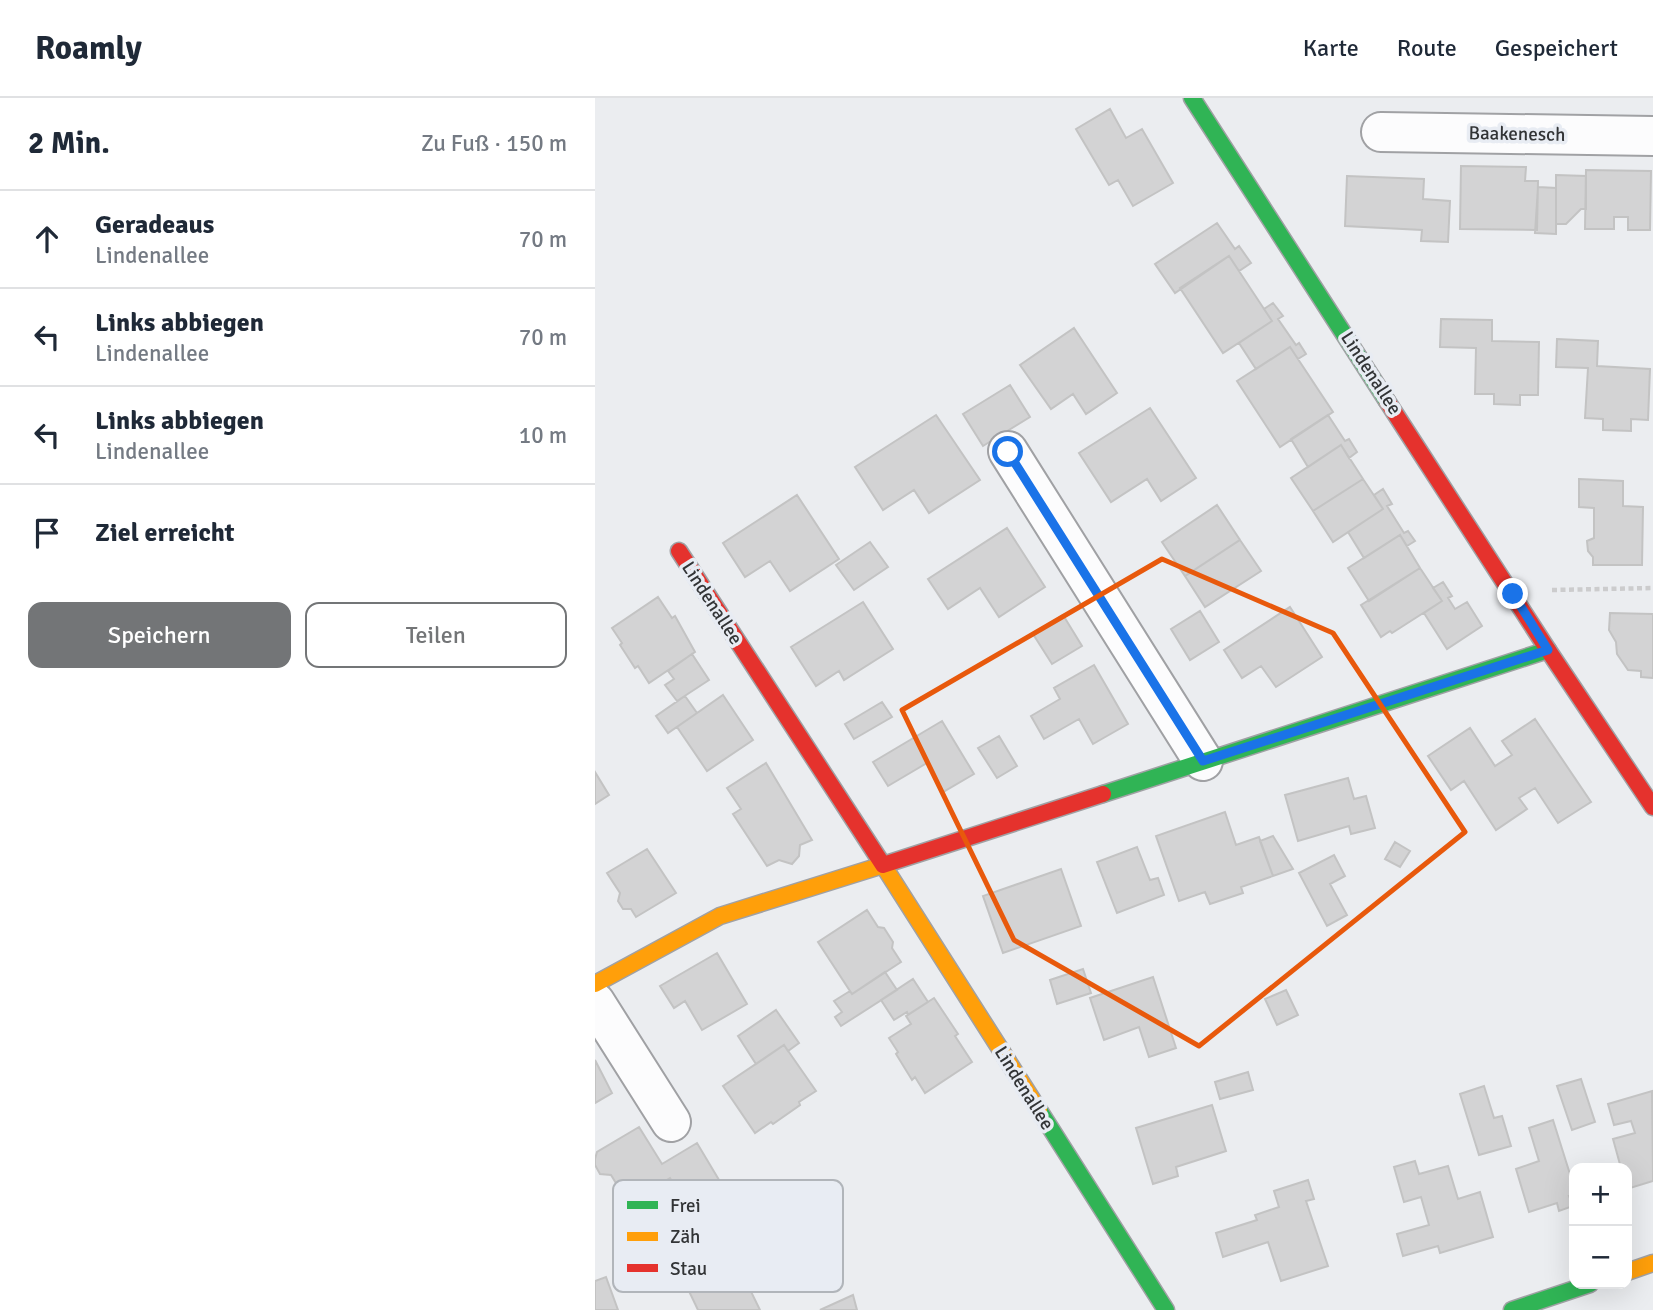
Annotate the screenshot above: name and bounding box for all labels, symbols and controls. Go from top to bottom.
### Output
text: Roamly [35,28,142,69]
text: Karte [1303,33,1359,63]
text: Route [1397,33,1457,63]
text: Gespeichert [1495,33,1618,63]
street label: Baakenesch [1468,121,1566,147]
text: 2 Min. [28,125,110,162]
text: Zu Fuß · 150 m [421,129,567,158]
text: Geradeaus [95,209,214,241]
icon: ahead [28,220,66,258]
text: 70 m [519,225,567,254]
text: Lindenallee [95,241,209,270]
text: Links abbiegen [95,307,264,339]
icon: left [28,318,66,356]
text: 70 m [519,323,567,352]
street label: Lindenallee [1335,327,1407,419]
text: Lindenallee [95,339,209,368]
text: Links abbiegen [95,405,264,437]
icon: left [28,416,66,454]
text: 10 m [519,421,567,450]
route start [992,436,1023,467]
text: Lindenallee [95,437,209,466]
icon: arrive [28,514,66,552]
text: Ziel erreicht [95,517,235,549]
street label: Lindenallee [676,557,748,649]
route end [1497,578,1528,609]
button: Speichern [28,602,291,668]
button: Teilen [305,602,567,668]
street label: Lindenallee [989,1042,1059,1134]
map controls [1569,1163,1632,1289]
button: + [1569,1163,1632,1226]
legend [613,1180,843,1292]
text: Frei [670,1194,701,1218]
text: Zäh [670,1225,700,1249]
button: − [1569,1226,1632,1289]
text: Stau [670,1257,707,1281]

